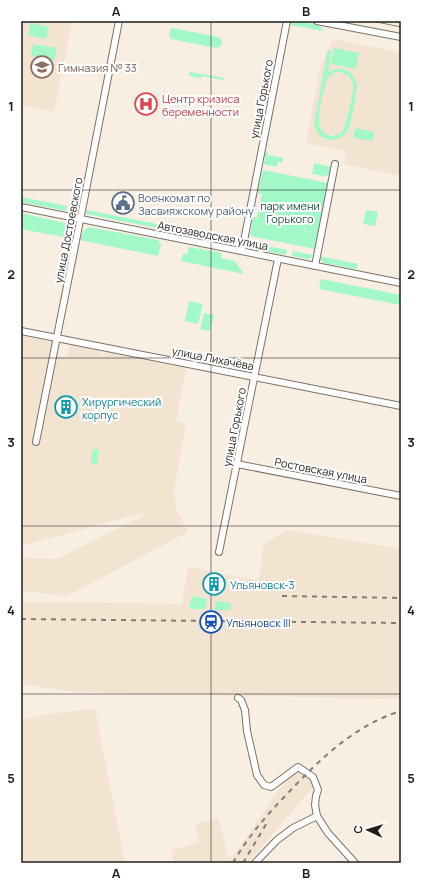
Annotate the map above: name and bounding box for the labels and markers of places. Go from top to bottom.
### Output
school or university icon: Гимназия № 33 [29,54,55,80]
place label: Гимназия № 33 [58,60,137,75]
hospital icon: Центр кризиса беременности [133,91,159,117]
place label: Центр кризиса беременности [162,91,239,119]
public building icon: Военкомат по Засвияжскому району [110,190,136,216]
place label: Военкомат по Засвияжскому району [138,190,254,218]
building icon: Хирургический корпус [53,394,79,420]
place label: Хирургический корпус [82,394,161,422]
building icon: Ульяновск-3 [201,571,227,597]
place label: Ульяновск-3 [230,577,295,592]
station icon: Ульяновск III [198,609,224,635]
place label: Ульяновск III [226,615,291,630]

